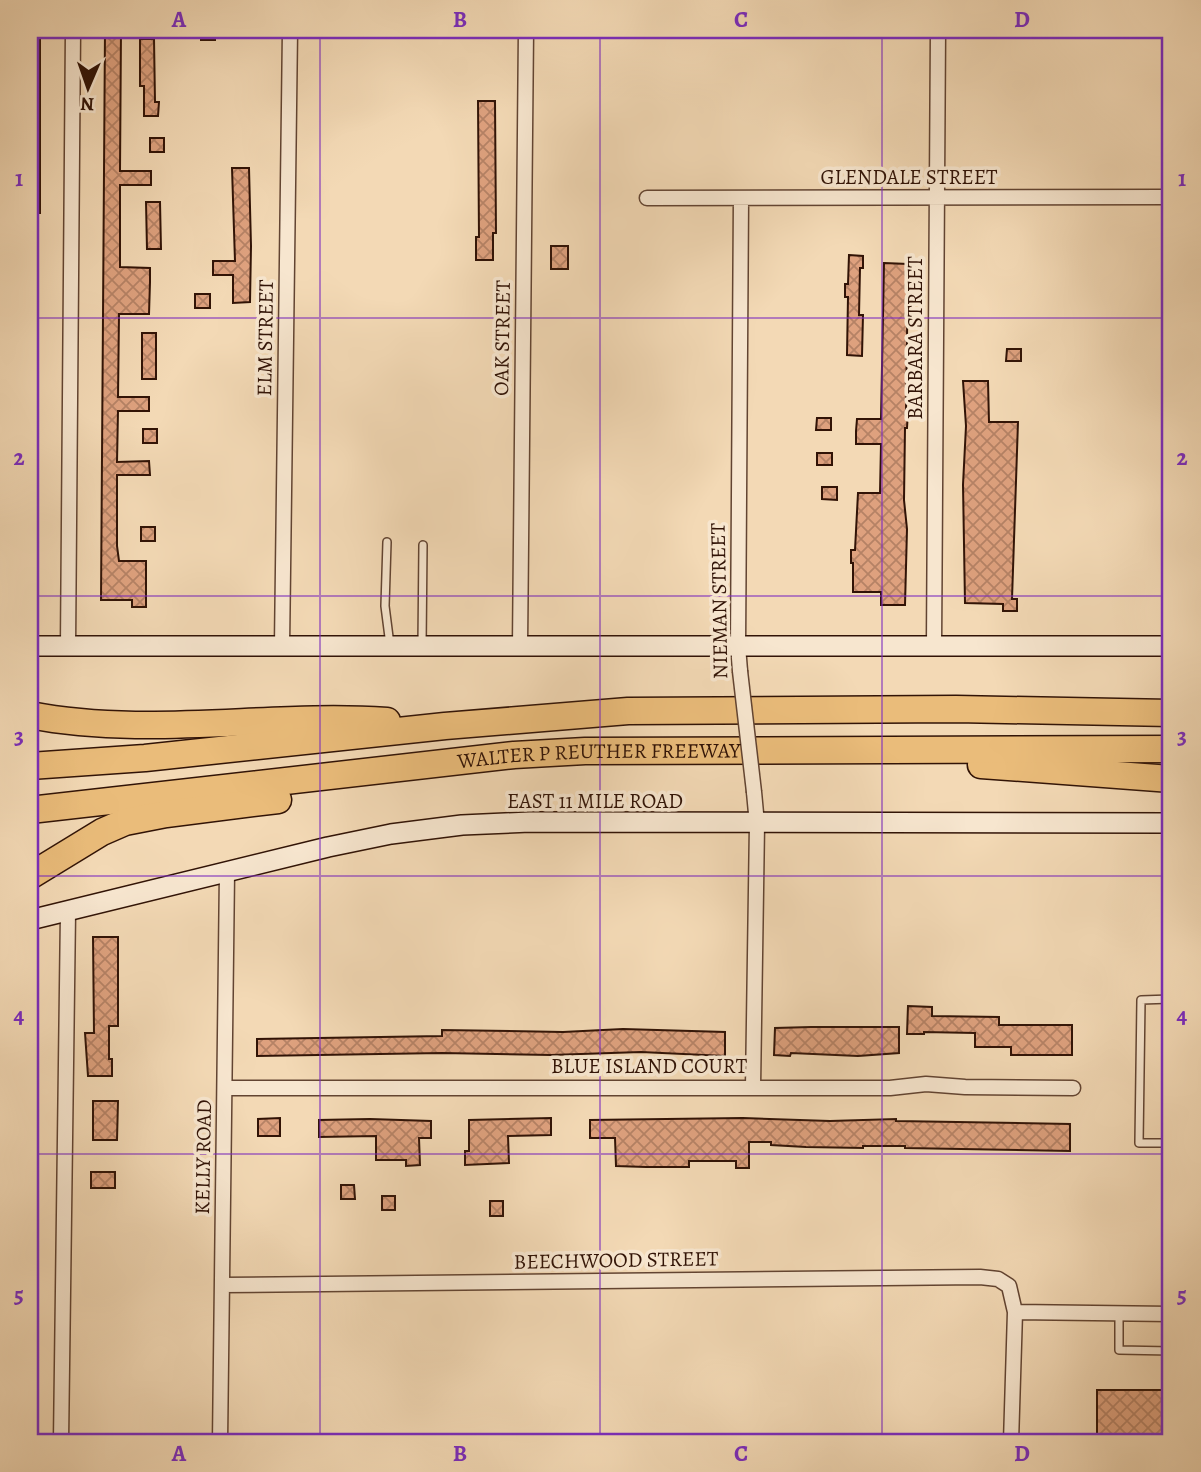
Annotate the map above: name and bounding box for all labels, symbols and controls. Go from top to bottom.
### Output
text: A [171,4,187,35]
text: B [453,4,467,35]
text: C [734,4,748,35]
text: D [1014,4,1030,35]
north arrow [52,52,122,122]
text: N [80,91,95,117]
text: 1 [15,163,23,194]
street label: GLENDALE STREET [820,163,998,191]
text: 1 [1178,163,1186,194]
street label: BARBARA STREET [901,256,929,420]
street label: ELM STREET [250,279,280,397]
street label: OAK STREET [487,279,517,396]
text: 2 [13,442,25,473]
text: 2 [1176,442,1188,473]
street label: NIEMAN STREET [704,522,734,679]
text: 3 [14,721,24,752]
text: 3 [1177,721,1187,752]
street label: WALTER P REUTHER FREEWAY [455,736,741,775]
street label: EAST 11 MILE ROAD [507,787,683,815]
text: 4 [14,1000,25,1031]
text: 4 [1177,1000,1188,1031]
street label: BLUE ISLAND COURT [551,1052,748,1080]
street label: KELLY ROAD [188,1099,218,1215]
street label: BEECHWOOD STREET [513,1244,719,1276]
text: 5 [14,1279,24,1310]
text: 5 [1177,1279,1187,1310]
text: A [171,1438,187,1469]
text: B [453,1438,467,1469]
text: C [734,1438,748,1469]
text: D [1014,1438,1030,1469]

